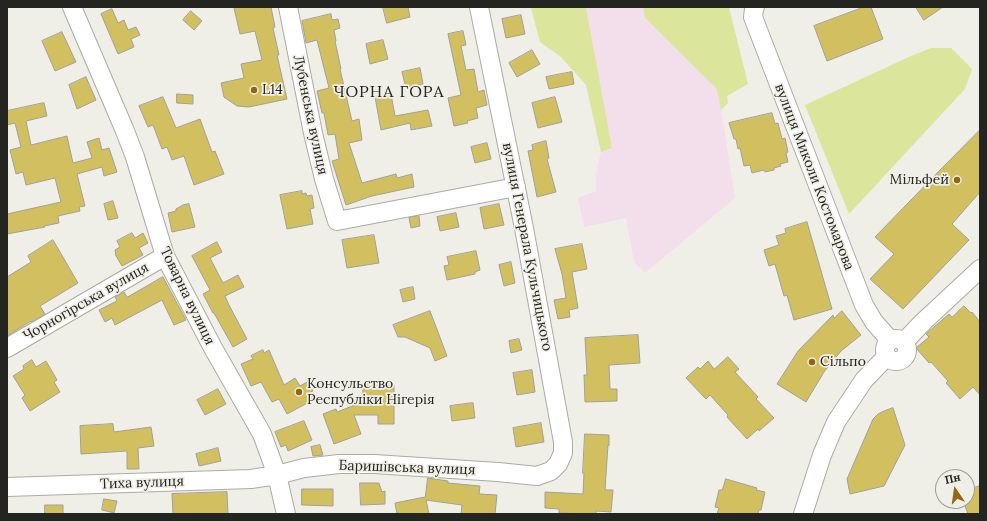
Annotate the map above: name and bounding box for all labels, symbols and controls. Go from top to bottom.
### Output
street label: Лубенська вулиця [289,54,331,176]
street label: вулиця Миколи Костомарова [771,81,857,273]
place label: L14 [262,82,283,98]
district label: ЧОРНА ГОРА [333,82,445,102]
marker: L14 [249,85,259,95]
street label: вулиця Генерала Кульчицького [499,141,555,353]
place label: Мільфей [890,172,949,188]
marker: Мільфей [952,175,962,185]
street label: Товарна вулиця [156,244,218,348]
street label: Чорногірська вулиця [20,259,152,345]
place label: Сільпо [820,354,866,370]
marker: Сільпо [807,357,817,367]
place label: Консульство Республіки Нігерія [307,376,435,408]
marker: Консульство Республіки Нігерія [294,387,304,397]
street label: Баришівська вулиця [338,457,476,479]
north arrow [935,469,975,509]
text: Пн [943,470,962,487]
street label: Тиха вулиця [100,473,184,493]

